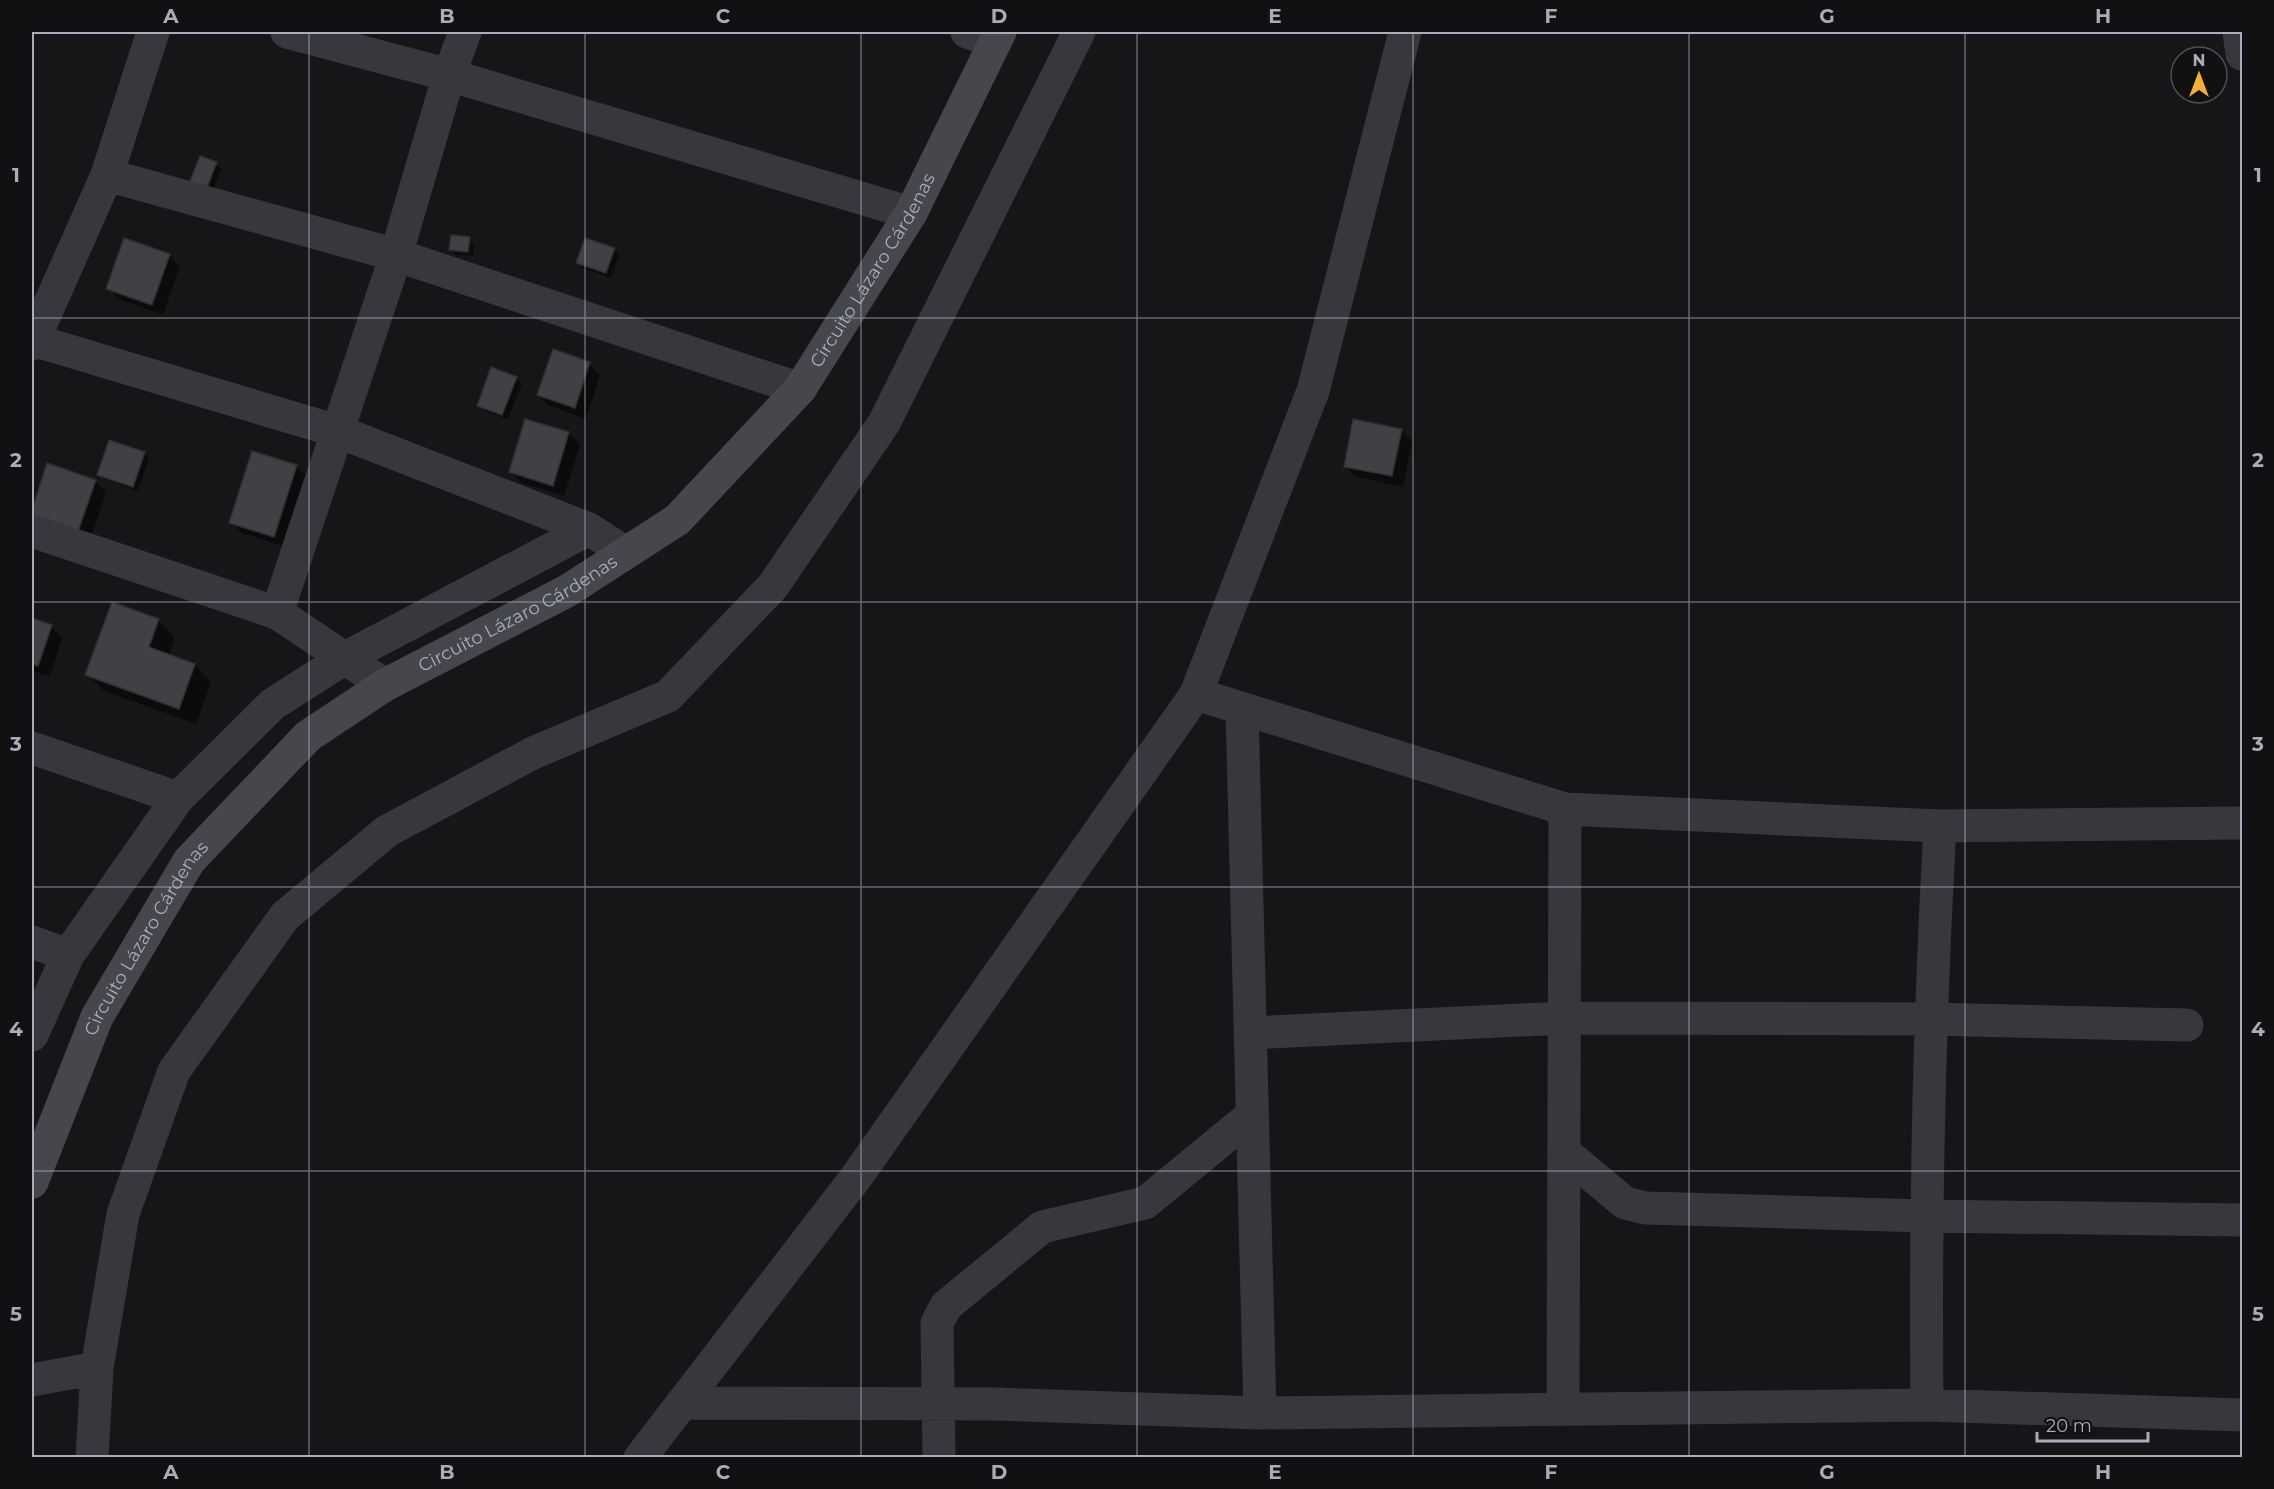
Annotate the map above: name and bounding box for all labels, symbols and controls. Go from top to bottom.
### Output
text: A [162,4,179,28]
text: B [439,4,455,28]
text: C [716,4,731,28]
text: D [991,4,1007,28]
text: E [1268,4,1282,28]
text: F [1545,4,1558,28]
text: G [1819,4,1835,28]
text: H [2095,4,2111,28]
north arrow [2169,45,2229,105]
text: N [2193,51,2205,70]
text: 1 [12,163,20,187]
text: 1 [2254,163,2262,187]
street label: Circuito Lázaro Cárdenas [805,170,940,372]
text: 2 [10,448,22,472]
text: 2 [2252,448,2264,472]
street label: Circuito Lázaro Cárdenas [414,550,621,677]
text: 3 [9,732,22,756]
text: 3 [2251,732,2264,756]
street label: Circuito Lázaro Cárdenas [80,836,213,1039]
text: 4 [9,1017,23,1041]
text: 4 [2251,1017,2265,1041]
text: 5 [10,1302,22,1326]
text: 5 [2252,1302,2264,1326]
scale bar [2037,1405,2148,1443]
text: 20 m [2046,1415,2092,1437]
text: A [162,1460,179,1484]
text: B [439,1460,455,1484]
text: C [716,1460,731,1484]
text: D [991,1460,1007,1484]
text: E [1268,1460,1282,1484]
text: F [1545,1460,1558,1484]
text: G [1819,1460,1835,1484]
text: H [2095,1460,2111,1484]

